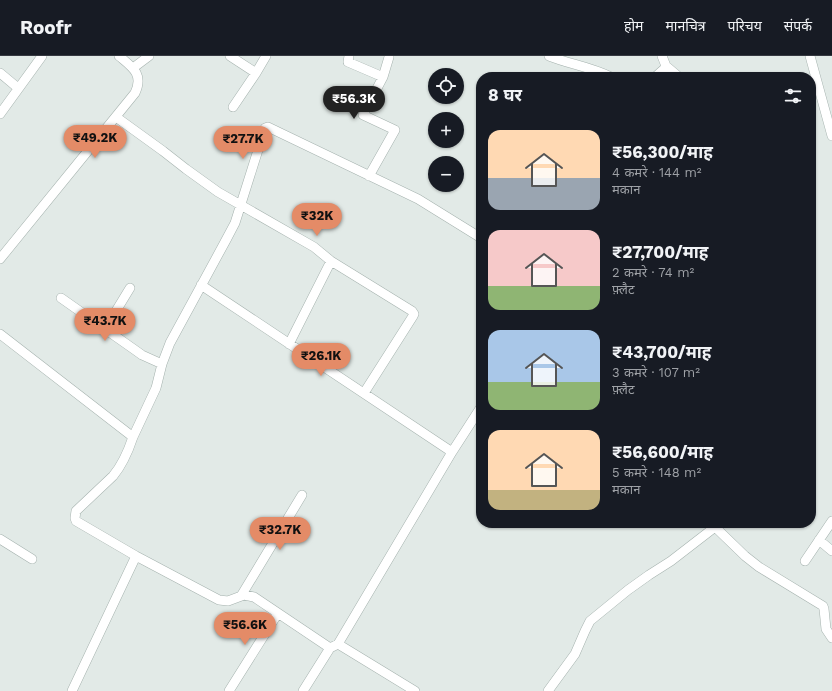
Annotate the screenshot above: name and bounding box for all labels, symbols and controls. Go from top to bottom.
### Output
text: Roofr [20,16,72,39]
text: होम [624,18,643,34]
text: मानचित्र [665,18,706,34]
text: परिचय [728,18,762,34]
text: संपर्क [784,18,812,34]
map controls [428,68,464,192]
button: locate [428,68,464,104]
text: 8 घर [488,85,522,105]
icon: filters [782,85,804,107]
pin: ₹56.3K [321,86,387,120]
text: ₹56.3K [332,91,376,106]
button: + [428,112,464,148]
pin: ₹49.2K [62,125,128,159]
pin: ₹27.7K [210,126,276,160]
text: ₹49.2K [73,130,117,145]
text: ₹27.7K [223,131,263,146]
text: ₹56,300/माह [612,142,713,162]
icon: home [520,146,568,194]
button: − [428,156,464,192]
text: 4 कमरे · 144 m² [612,165,702,180]
text: मकान [612,182,640,197]
pin: ₹32K [293,203,341,237]
text: ₹32K [301,208,333,223]
text: ₹27,700/माह [612,242,708,262]
icon: home [520,246,568,294]
text: 2 कमरे · 74 m² [612,265,694,280]
text: फ़्लैट [612,282,635,297]
pin: ₹43.7K [72,308,138,342]
text: ₹43.7K [83,313,127,328]
text: ₹43,700/माह [612,342,711,362]
pin: ₹26.1K [288,343,354,377]
icon: home [520,346,568,394]
text: ₹26.1K [301,348,341,363]
text: 3 कमरे · 107 m² [612,365,700,380]
text: फ़्लैट [612,382,635,397]
text: ₹56,600/माह [612,442,713,462]
icon: home [520,446,568,494]
text: 5 कमरे · 148 m² [612,465,701,480]
text: मकान [612,482,640,497]
pin: ₹32.7K [247,517,313,551]
text: ₹32.7K [259,522,301,537]
pin: ₹56.6K [212,612,278,646]
text: ₹56.6K [223,617,267,632]

